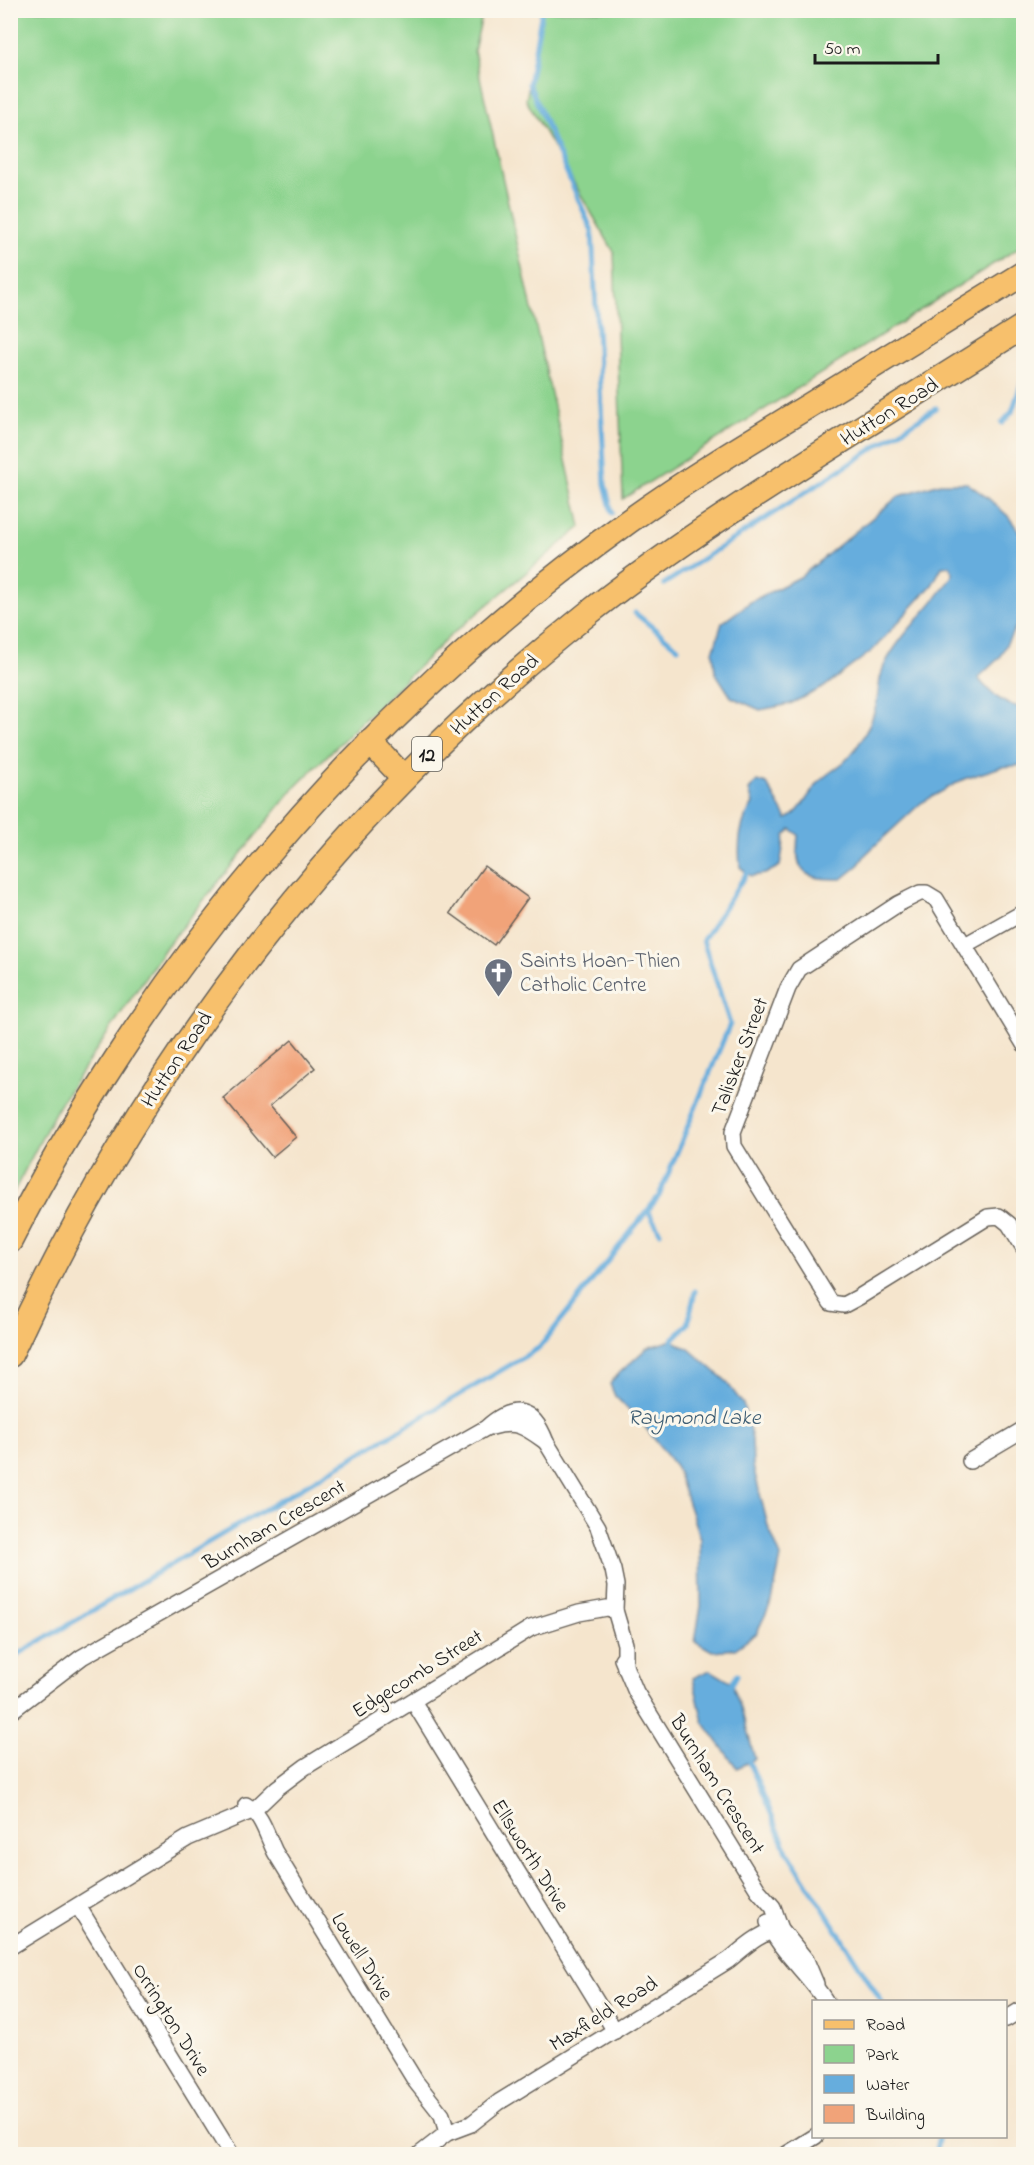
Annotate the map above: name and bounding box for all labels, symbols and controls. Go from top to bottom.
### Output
scale bar [815,27,938,65]
text: 50 m [824,37,861,63]
street label: Hutton Road [835,371,945,455]
street label: Hutton Road [444,647,547,744]
road number: 12 [412,737,442,771]
place label: Saints Hoan-Thien Catholic Centre [520,947,680,1001]
church icon: Saints Hoan-Thien Catholic Centre [483,956,515,998]
street label: Talisker Street [705,993,777,1120]
street label: Hutton Road [134,1006,221,1114]
water label: Raymond Lake [627,1403,762,1435]
street label: Burnham Crescent [197,1473,352,1579]
street label: Edgecomb Street [347,1622,490,1729]
street label: Burnham Crescent [661,1708,771,1861]
street label: Ellsworth Drive [483,1794,576,1919]
street label: Lowell Drive [323,1908,400,2007]
street label: Orrington Drive [122,1958,217,2084]
street label: Maxfield Road [544,1969,664,2060]
legend [812,2000,1007,2138]
text: Road [866,2013,905,2039]
text: Park [866,2043,899,2069]
text: Water [866,2073,910,2099]
text: Building [865,2103,925,2130]

